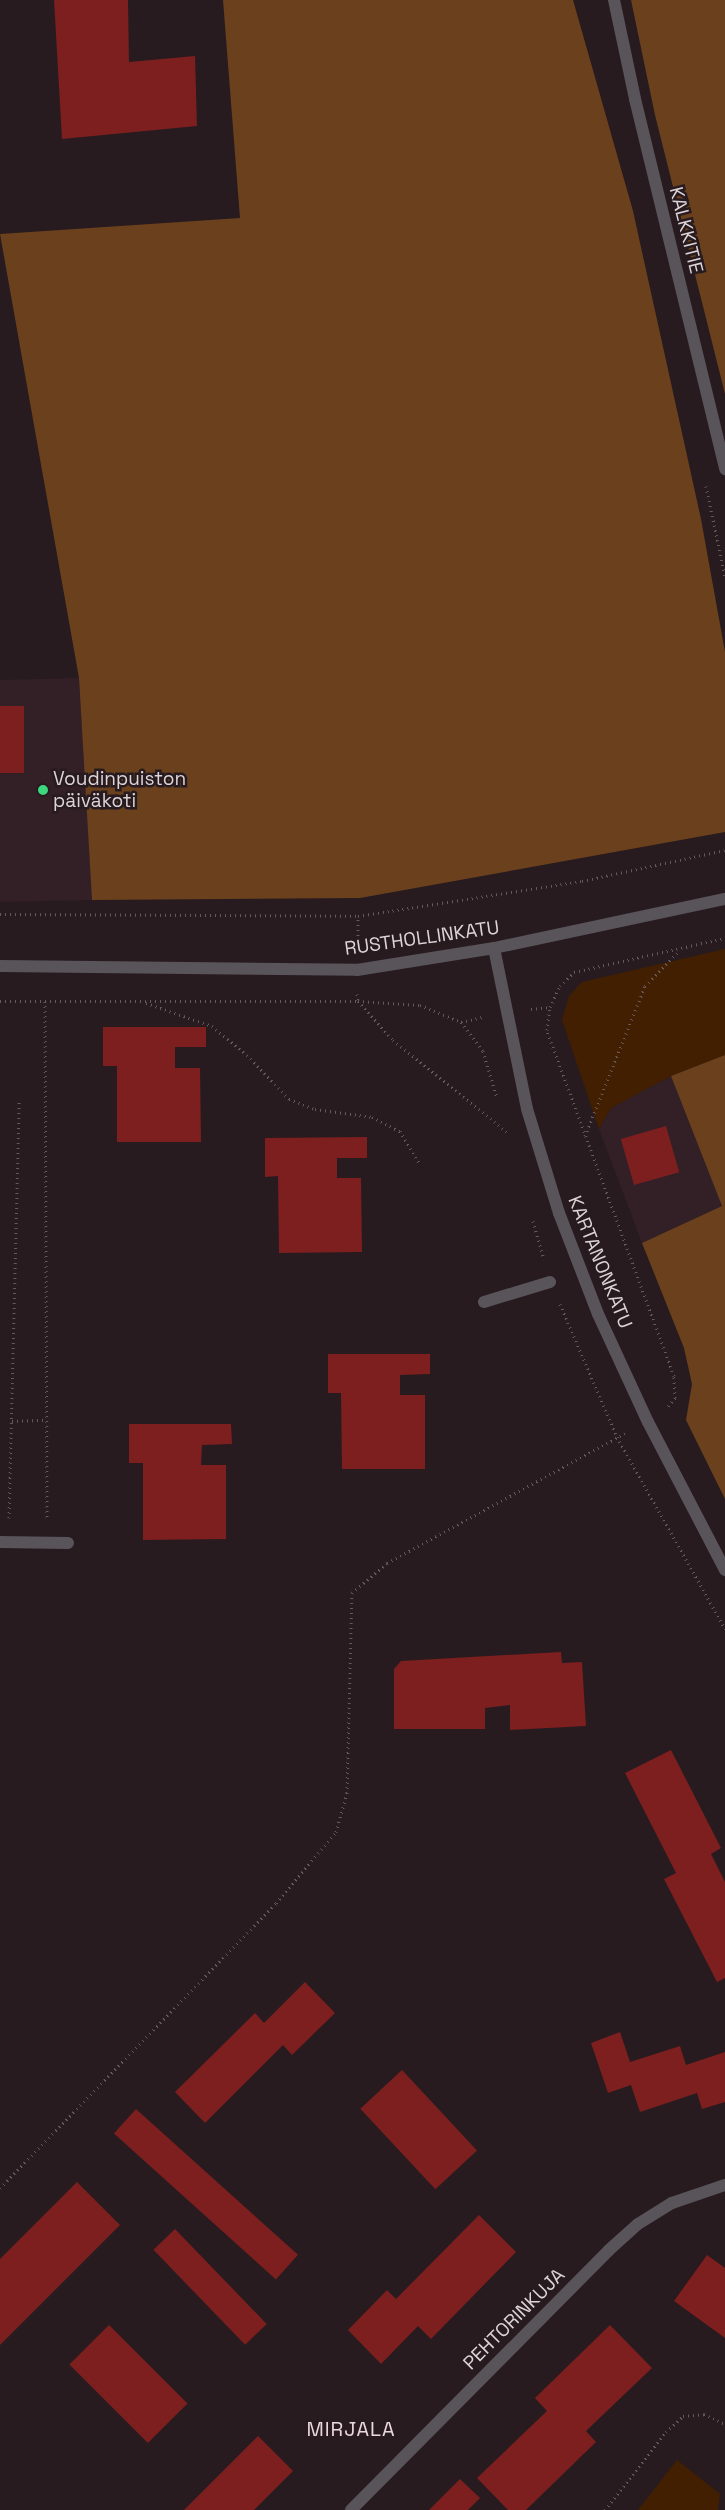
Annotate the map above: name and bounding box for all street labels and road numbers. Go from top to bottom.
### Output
street label: KALKKITIE [664,184,708,276]
street label: RUSTHOLLINKATU [343,916,501,960]
street label: KARTANONKATU [563,1192,637,1332]
street label: PEHTORINKUJA [459,2264,569,2374]

